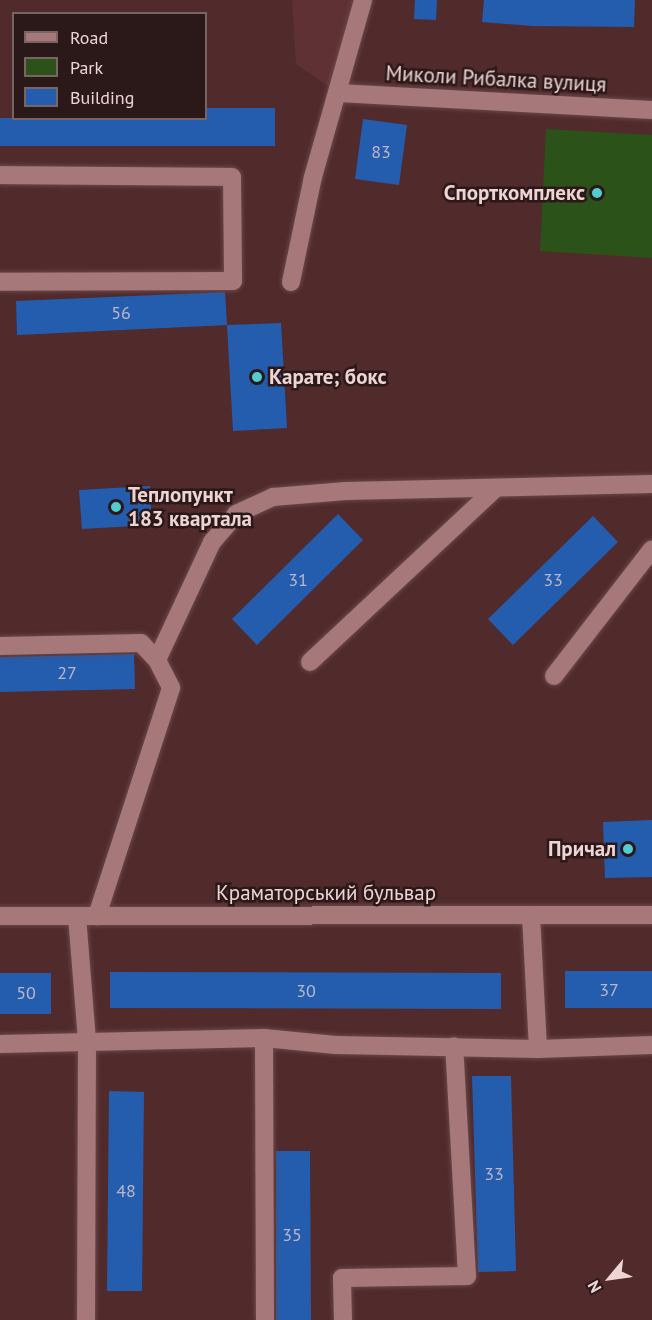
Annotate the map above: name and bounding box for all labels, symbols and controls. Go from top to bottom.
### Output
legend [12,12,207,120]
text: Road [70,26,108,49]
text: Park [70,56,103,79]
street label: Миколи Рибалка вулиця [385,61,607,97]
text: Building [70,86,134,109]
house number: 83 [371,141,391,163]
place label: Спорткомплекс [444,180,585,206]
marker: Спорткомплекс [590,186,604,200]
house number: 56 [111,302,131,324]
place label: Карате; бокс [269,364,387,390]
marker: Карате; бокс [250,370,264,384]
place label: Теплопункт 183 квартала [128,482,252,532]
marker: Теплопункт 183 квартала [109,500,123,514]
house number: 31 [288,569,308,591]
house number: 33 [543,569,563,591]
house number: 27 [57,662,77,684]
place label: Причал [548,836,616,862]
marker: Причал [621,842,635,856]
street label: Краматорський бульвар [216,880,436,906]
house number: 37 [599,979,619,1001]
house number: 30 [296,980,316,1002]
house number: 50 [16,982,36,1004]
house number: 33 [484,1163,504,1185]
house number: 48 [116,1180,136,1202]
house number: 35 [282,1224,302,1246]
north arrow [580,1248,640,1308]
text: N [583,1277,606,1296]

